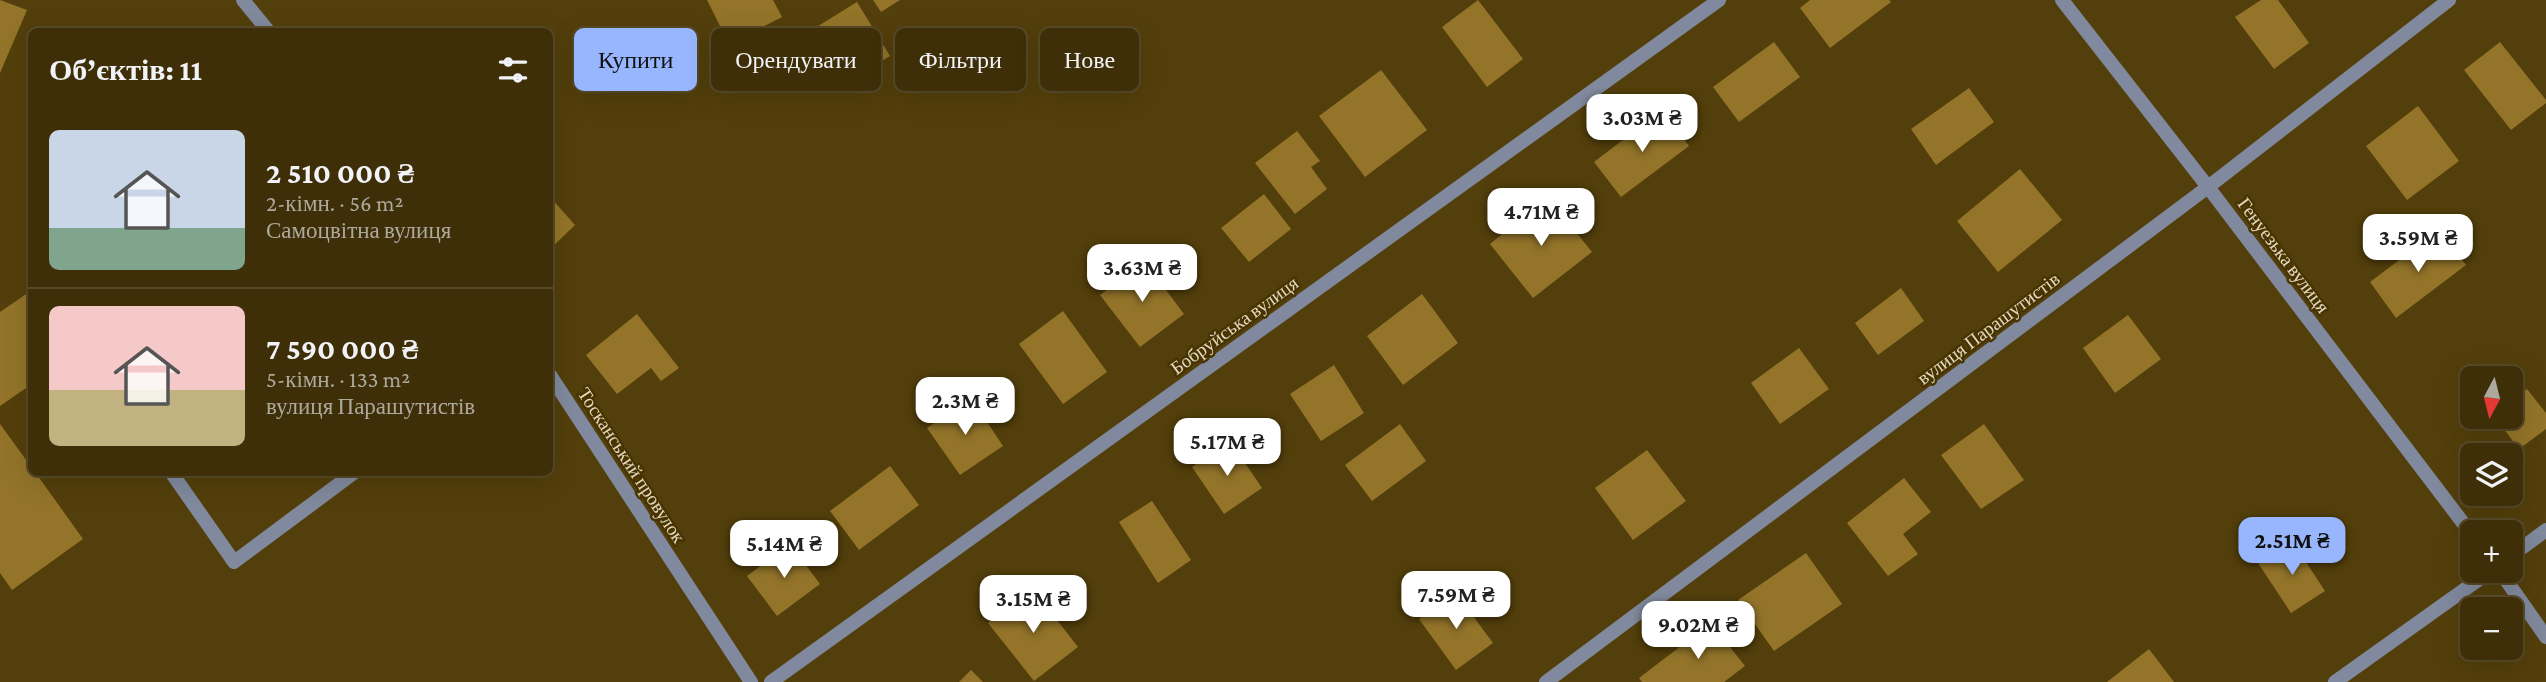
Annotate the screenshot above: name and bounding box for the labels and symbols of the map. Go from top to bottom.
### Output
pin: 3.03M ₴ [1577,94,1707,154]
pin: 4.71M ₴ [1476,188,1606,248]
street label: Генуезька вулиця [2233,194,2334,317]
pin: 3.59M ₴ [2353,215,2483,274]
pin: 3.63M ₴ [1077,244,1207,304]
street label: вулиця Парашутистів [1913,268,2064,389]
street label: Бобруйська вулиця [1166,272,1302,379]
north arrow [2460,366,2524,429]
pin: 2.3M ₴ [908,378,1022,437]
street label: Тосканський провулок [574,384,690,547]
pin: 5.17M ₴ [1162,419,1292,478]
pin: 2.51M ₴ [2227,518,2357,577]
pin: 5.14M ₴ [719,520,849,580]
pin: 7.59M ₴ [1391,572,1521,631]
pin: 3.15M ₴ [968,576,1098,635]
pin: 9.02M ₴ [1633,602,1763,661]

